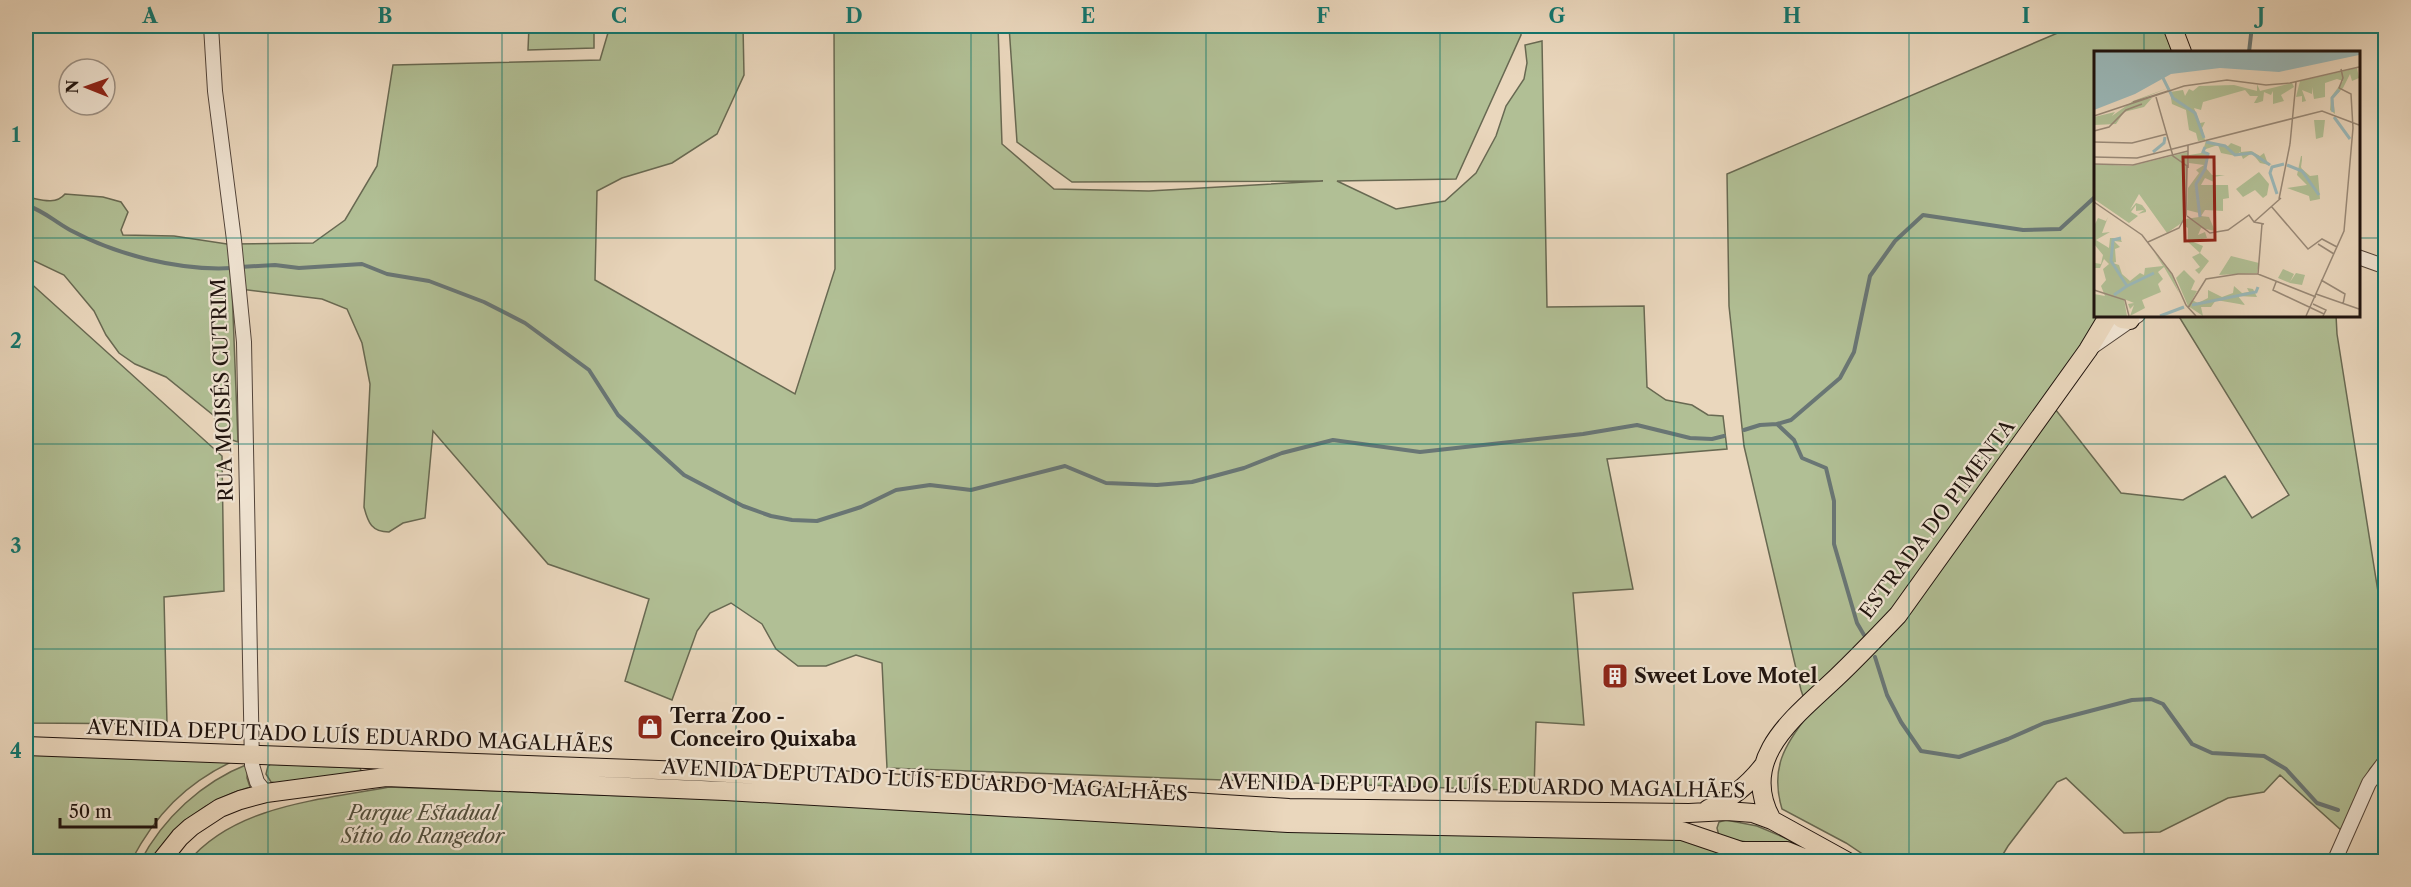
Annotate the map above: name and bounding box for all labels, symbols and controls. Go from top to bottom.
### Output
text: A [141,4,158,28]
text: B [378,4,393,28]
text: C [611,4,627,28]
text: D [845,4,863,28]
text: E [1081,4,1095,28]
text: F [1316,4,1330,28]
text: G [1549,4,1566,28]
text: H [1783,4,1801,28]
text: I [2022,4,2030,28]
text: J [2253,4,2265,28]
inset map [2094,51,2360,316]
north arrow [57,57,117,117]
text: N [62,80,82,94]
text: 1 [12,123,21,147]
street label: RUA MOISÉS CUTRIM [205,278,238,502]
text: 2 [10,329,22,353]
street label: ESTRADA DO PIMENTA [1854,414,2020,623]
text: 3 [10,534,22,558]
building icon: Sweet Love Motel [1600,661,1630,691]
place label: Sweet Love Motel [1634,664,1817,688]
place label: Terra Zoo - Conceiro Quixaba [670,704,857,751]
shop icon: Terra Zoo - Conceiro Quixaba [635,712,665,742]
street label: AVENIDA DEPUTADO LUÍS EDUARDO MAGALHÃES [85,714,614,757]
text: 4 [10,739,22,763]
street label: AVENIDA DEPUTADO LUÍS EDUARDO MAGALHÃES [660,753,1189,806]
street label: AVENIDA DEPUTADO LUÍS EDUARDO MAGALHÃES [1218,768,1745,803]
scale bar [60,791,156,829]
text: 50 m [69,801,112,823]
park label: Parque Estadual Sítio do Rangedor [341,801,506,848]

